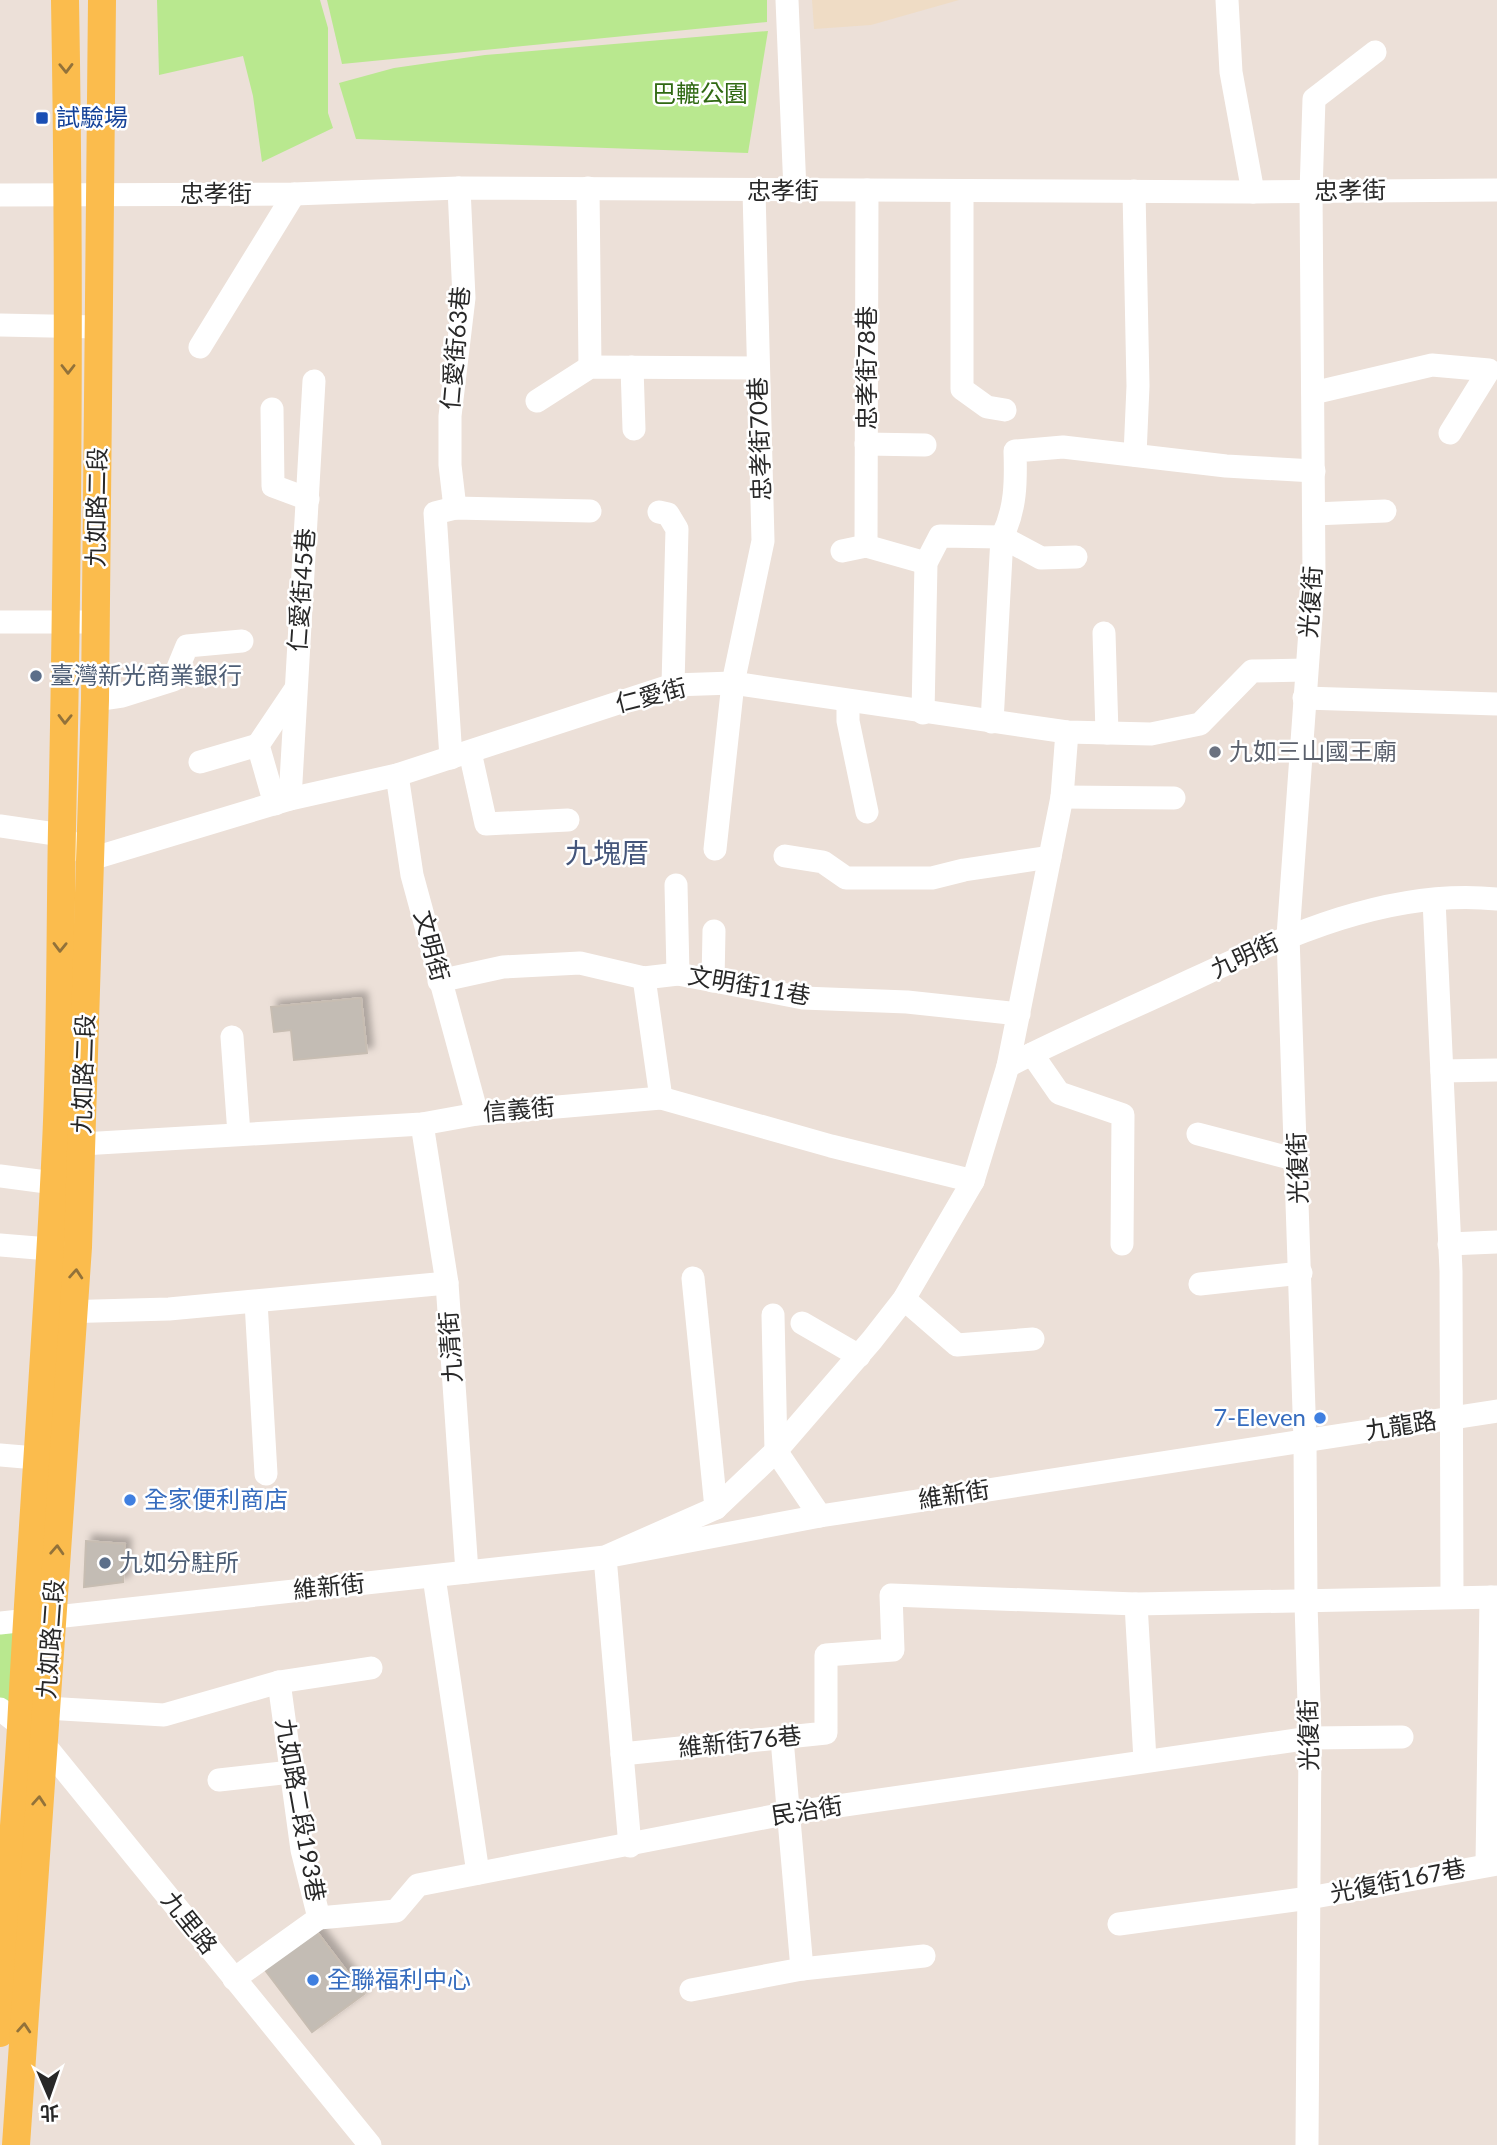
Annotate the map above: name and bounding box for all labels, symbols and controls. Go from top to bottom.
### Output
one-way arrow [58,63,74,74]
park label: 巴轆公園 [652,78,748,107]
place label: 試驗場 [56,102,128,131]
marker: 試驗場 [34,110,50,126]
street label: 忠孝街 [1314,174,1386,205]
street label: 忠孝街 [747,175,819,204]
street label: 忠孝街 [180,178,252,207]
street label: 仁愛街63巷 [435,285,474,411]
street label: 忠孝街78巷 [851,306,880,430]
one-way arrow [60,364,76,375]
street label: 忠孝街70巷 [742,377,775,501]
street label: 九如路二段 [80,447,111,567]
street label: 仁愛街45巷 [282,527,319,653]
street label: 光復街 [1293,565,1326,639]
place label: 臺灣新光商業銀行 [50,660,242,689]
marker: 臺灣新光商業銀行 [28,668,44,684]
street label: 仁愛街 [612,672,689,717]
one-way arrow [57,714,72,725]
place label: 九如三山國王廟 [1229,736,1397,765]
marker: 九如三山國王廟 [1207,744,1223,760]
district label: 九塊厝 [565,835,649,869]
street label: 文明街 [409,907,456,984]
street label: 九明街 [1206,926,1283,983]
one-way arrow [52,942,68,952]
street label: 文明街11巷 [686,959,813,1010]
street label: 九如路二段 [66,1013,99,1134]
street label: 信義街 [482,1091,556,1126]
street label: 光復街 [1281,1132,1312,1205]
one-way arrow [69,1268,84,1279]
street label: 九清街 [433,1310,466,1384]
place label: 7-Eleven [1213,1402,1306,1431]
street label: 九龍路 [1363,1405,1439,1444]
marker: 7-Eleven [1312,1410,1328,1426]
street label: 維新街 [916,1474,992,1513]
place label: 全家便利商店 [144,1484,288,1513]
marker: 全家便利商店 [122,1492,138,1508]
one-way arrow [49,1544,64,1555]
place label: 九如分駐所 [119,1547,239,1576]
marker: 九如分駐所 [97,1555,113,1571]
street label: 維新街 [292,1567,366,1604]
street label: 九如路二段 [31,1578,68,1700]
street label: 光復街 [1292,1699,1323,1771]
street label: 九如路二段193巷 [271,1716,332,1904]
street label: 維新街76巷 [677,1720,803,1761]
street label: 民治街 [769,1790,845,1829]
one-way arrow [32,1795,47,1806]
street label: 光復街167巷 [1327,1852,1468,1907]
street label: 九里路 [156,1885,224,1959]
place label: 全聯福利中心 [327,1964,471,1993]
marker: 全聯福利中心 [305,1972,321,1988]
one-way arrow [16,2022,31,2033]
north arrow [14,2061,84,2131]
text: 北 [40,2102,60,2125]

